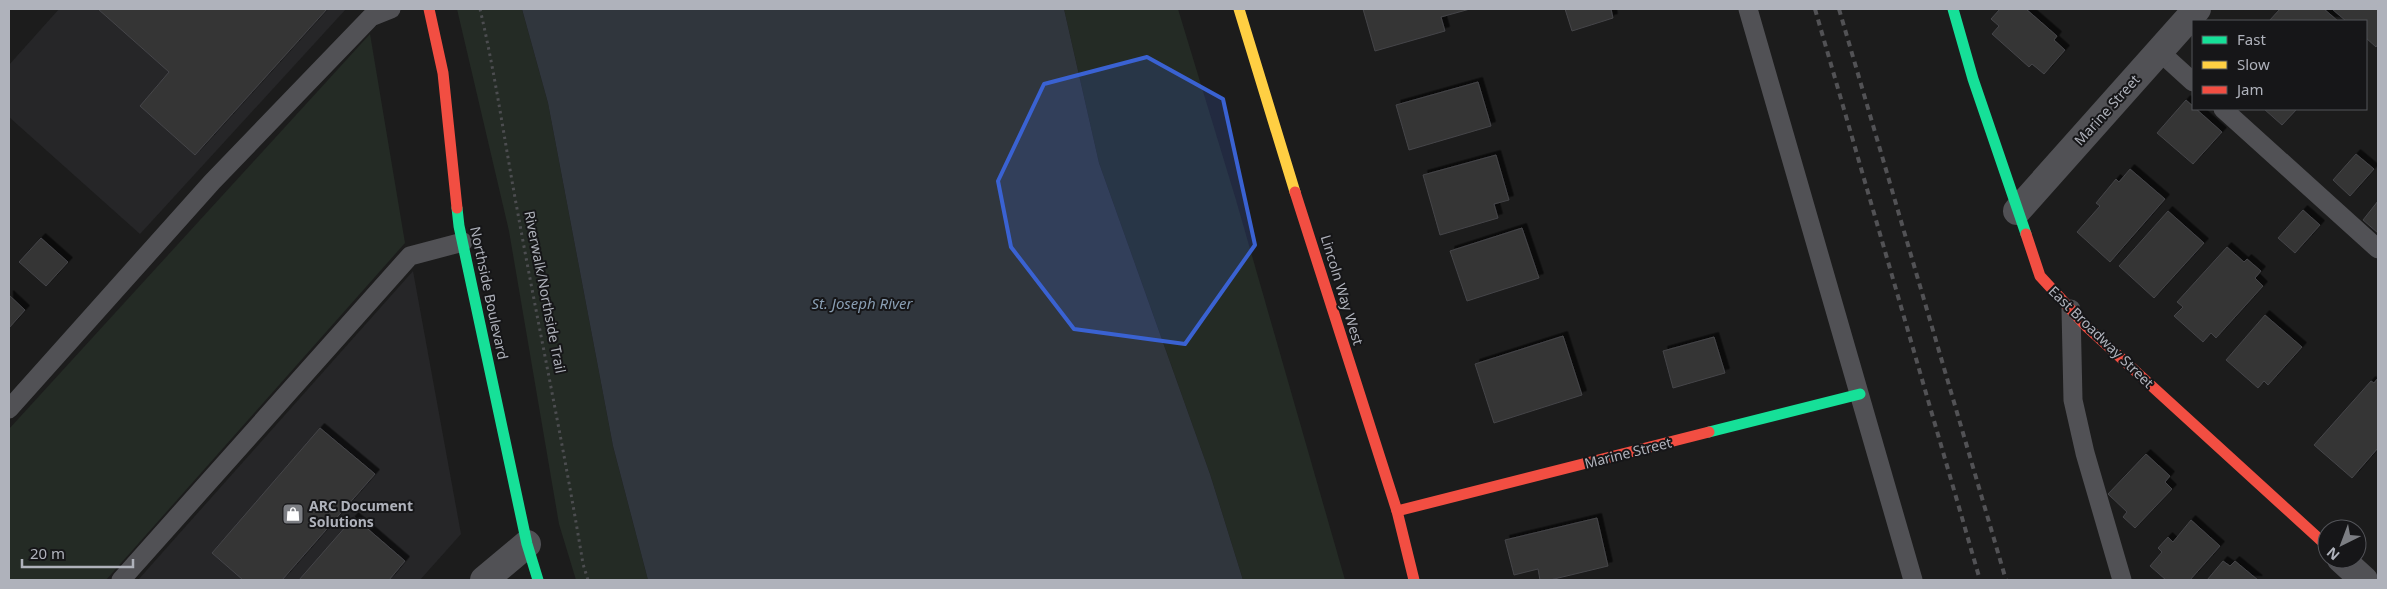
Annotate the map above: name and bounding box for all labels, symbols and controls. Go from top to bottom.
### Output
legend [2192,20,2367,110]
text: Fast [2237,29,2266,49]
text: Slow [2237,54,2270,74]
street label: Marine Street [2070,70,2144,149]
text: Jam [2235,79,2264,99]
street label: Riverwalk/Northside Trail [520,209,571,375]
street label: Northside Boulevard [466,225,513,361]
street label: Lincoln Way West [1317,232,1368,347]
street label: East Broadway Street [2045,281,2158,392]
water label: St. Joseph River [812,293,914,313]
street label: Marine Street [1582,433,1673,473]
place label: ARC Document Solutions [309,496,413,531]
shop icon: ARC Document Solutions [281,502,305,526]
north arrow [2317,519,2367,569]
scale bar [22,536,134,568]
text: 20 m [30,543,65,563]
text: N [2322,543,2344,565]

